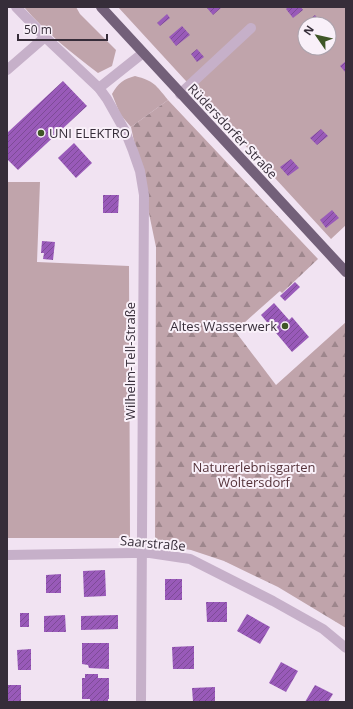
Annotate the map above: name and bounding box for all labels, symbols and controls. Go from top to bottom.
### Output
scale bar [18,16,107,42]
north arrow [297,16,337,56]
text: 50 m [24,21,52,38]
text: N [300,22,317,38]
street label: Rüdersdorfer Straße [184,80,282,182]
place label: UNI ELEKTRO [49,124,130,142]
marker: UNI ELEKTRO [36,128,46,138]
street label: Wilhelm-Tell-Straße [121,302,139,420]
place label: Altes Wasserwerk [170,317,277,335]
marker: Altes Wasserwerk [280,321,290,331]
park label: Naturerlebnisgarten Woltersdorf [192,458,316,491]
street label: Saarstraße [120,531,186,555]

